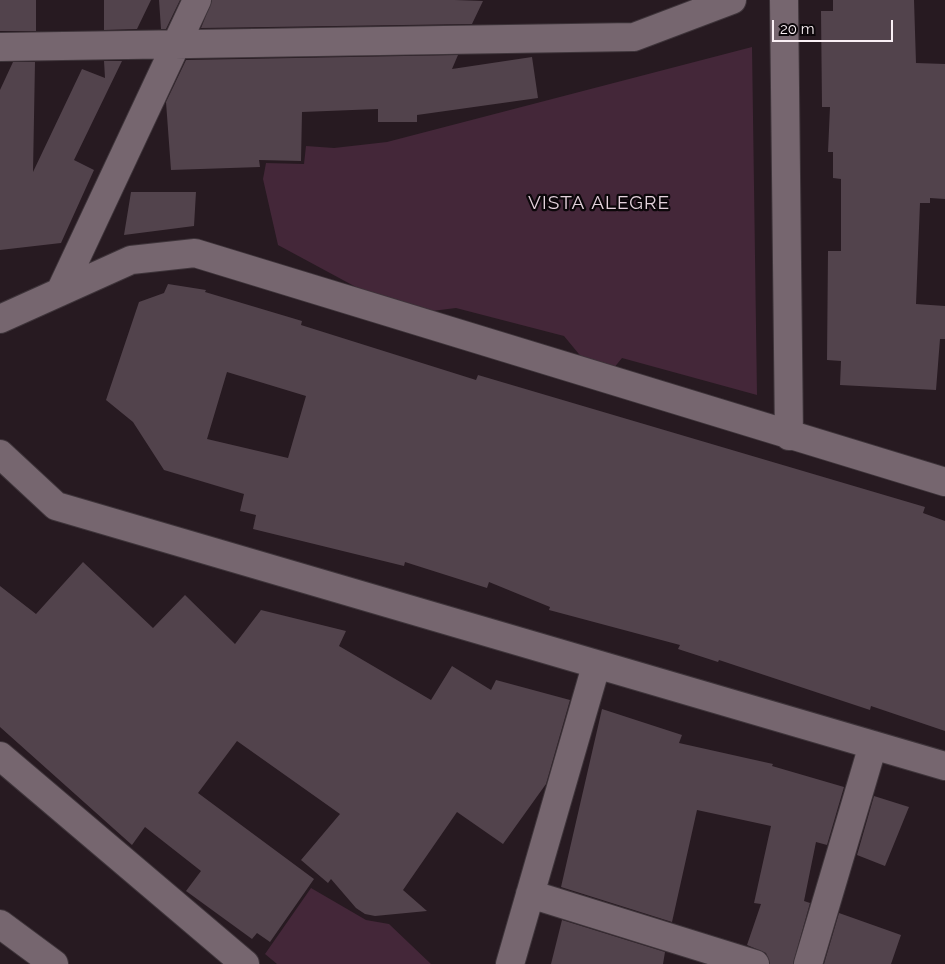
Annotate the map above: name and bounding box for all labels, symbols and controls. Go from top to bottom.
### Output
scale bar [775,10,896,42]
text: 20 m [780,20,815,38]
district label: VISTA ALEGRE [527,192,671,214]

